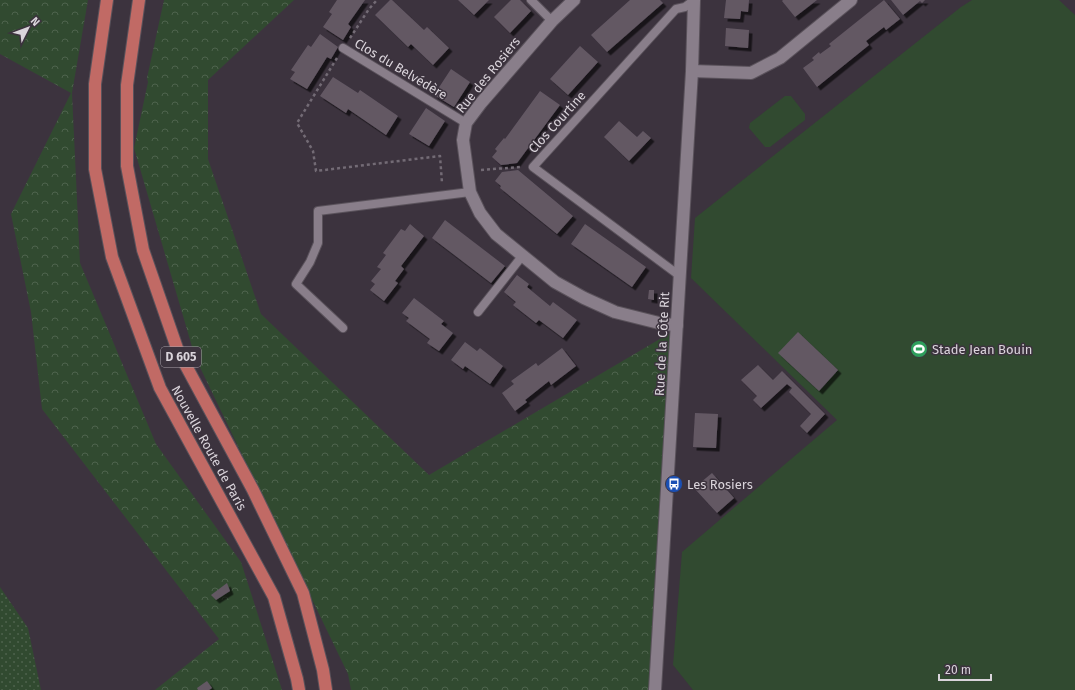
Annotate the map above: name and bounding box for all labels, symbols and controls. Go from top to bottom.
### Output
north arrow [8,8,48,48]
text: N [28,15,42,29]
street label: Rue des Rosiers [453,34,523,116]
street label: Clos du Belvédère [352,35,450,103]
street label: Clos Courtine [525,88,589,156]
street label: Rue de la Côte Rit [652,291,672,397]
sports icon: Stade Jean Bouin [909,339,929,359]
place label: Stade Jean Bouin [932,342,1032,357]
road number: D 605 [161,347,201,367]
street label: Nouvelle Route de Paris [168,383,250,513]
bus stop icon: Les Rosiers [664,474,684,494]
place label: Les Rosiers [687,477,753,492]
scale bar [939,656,991,682]
text: 20 m [945,663,971,677]

